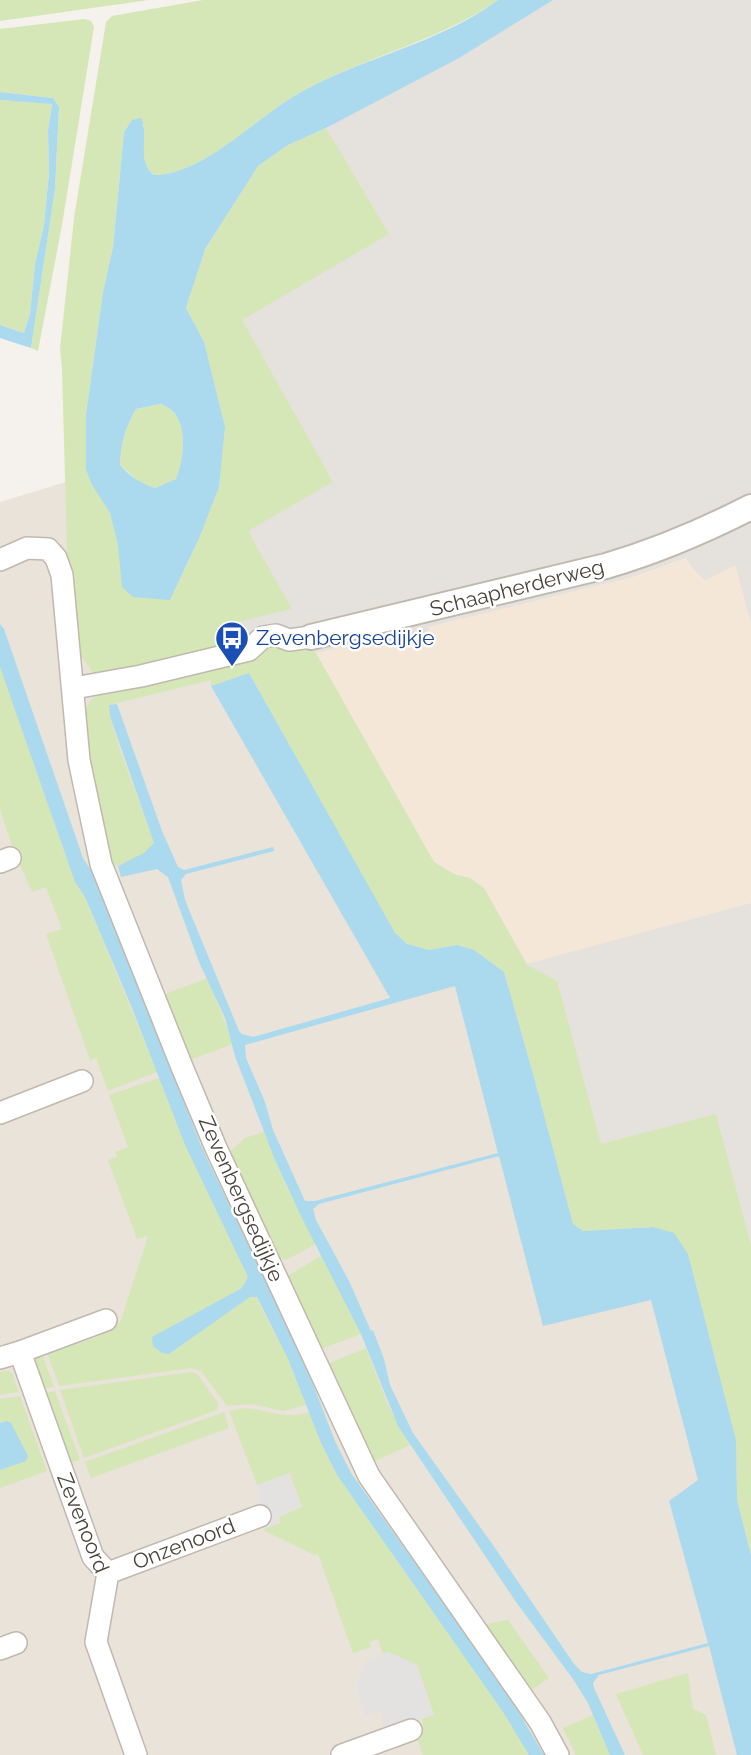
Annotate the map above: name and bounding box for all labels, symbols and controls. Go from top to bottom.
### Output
street label: Schaapherderweg [427,554,607,621]
bus stop icon: Zevenbergsedijkje [213,619,251,668]
place label: Zevenbergsedijkje [256,625,435,650]
street label: Zevenbergsedijkje [194,1112,289,1285]
street label: Zevenoord [52,1469,115,1576]
street label: Onzenoord [129,1513,239,1575]

